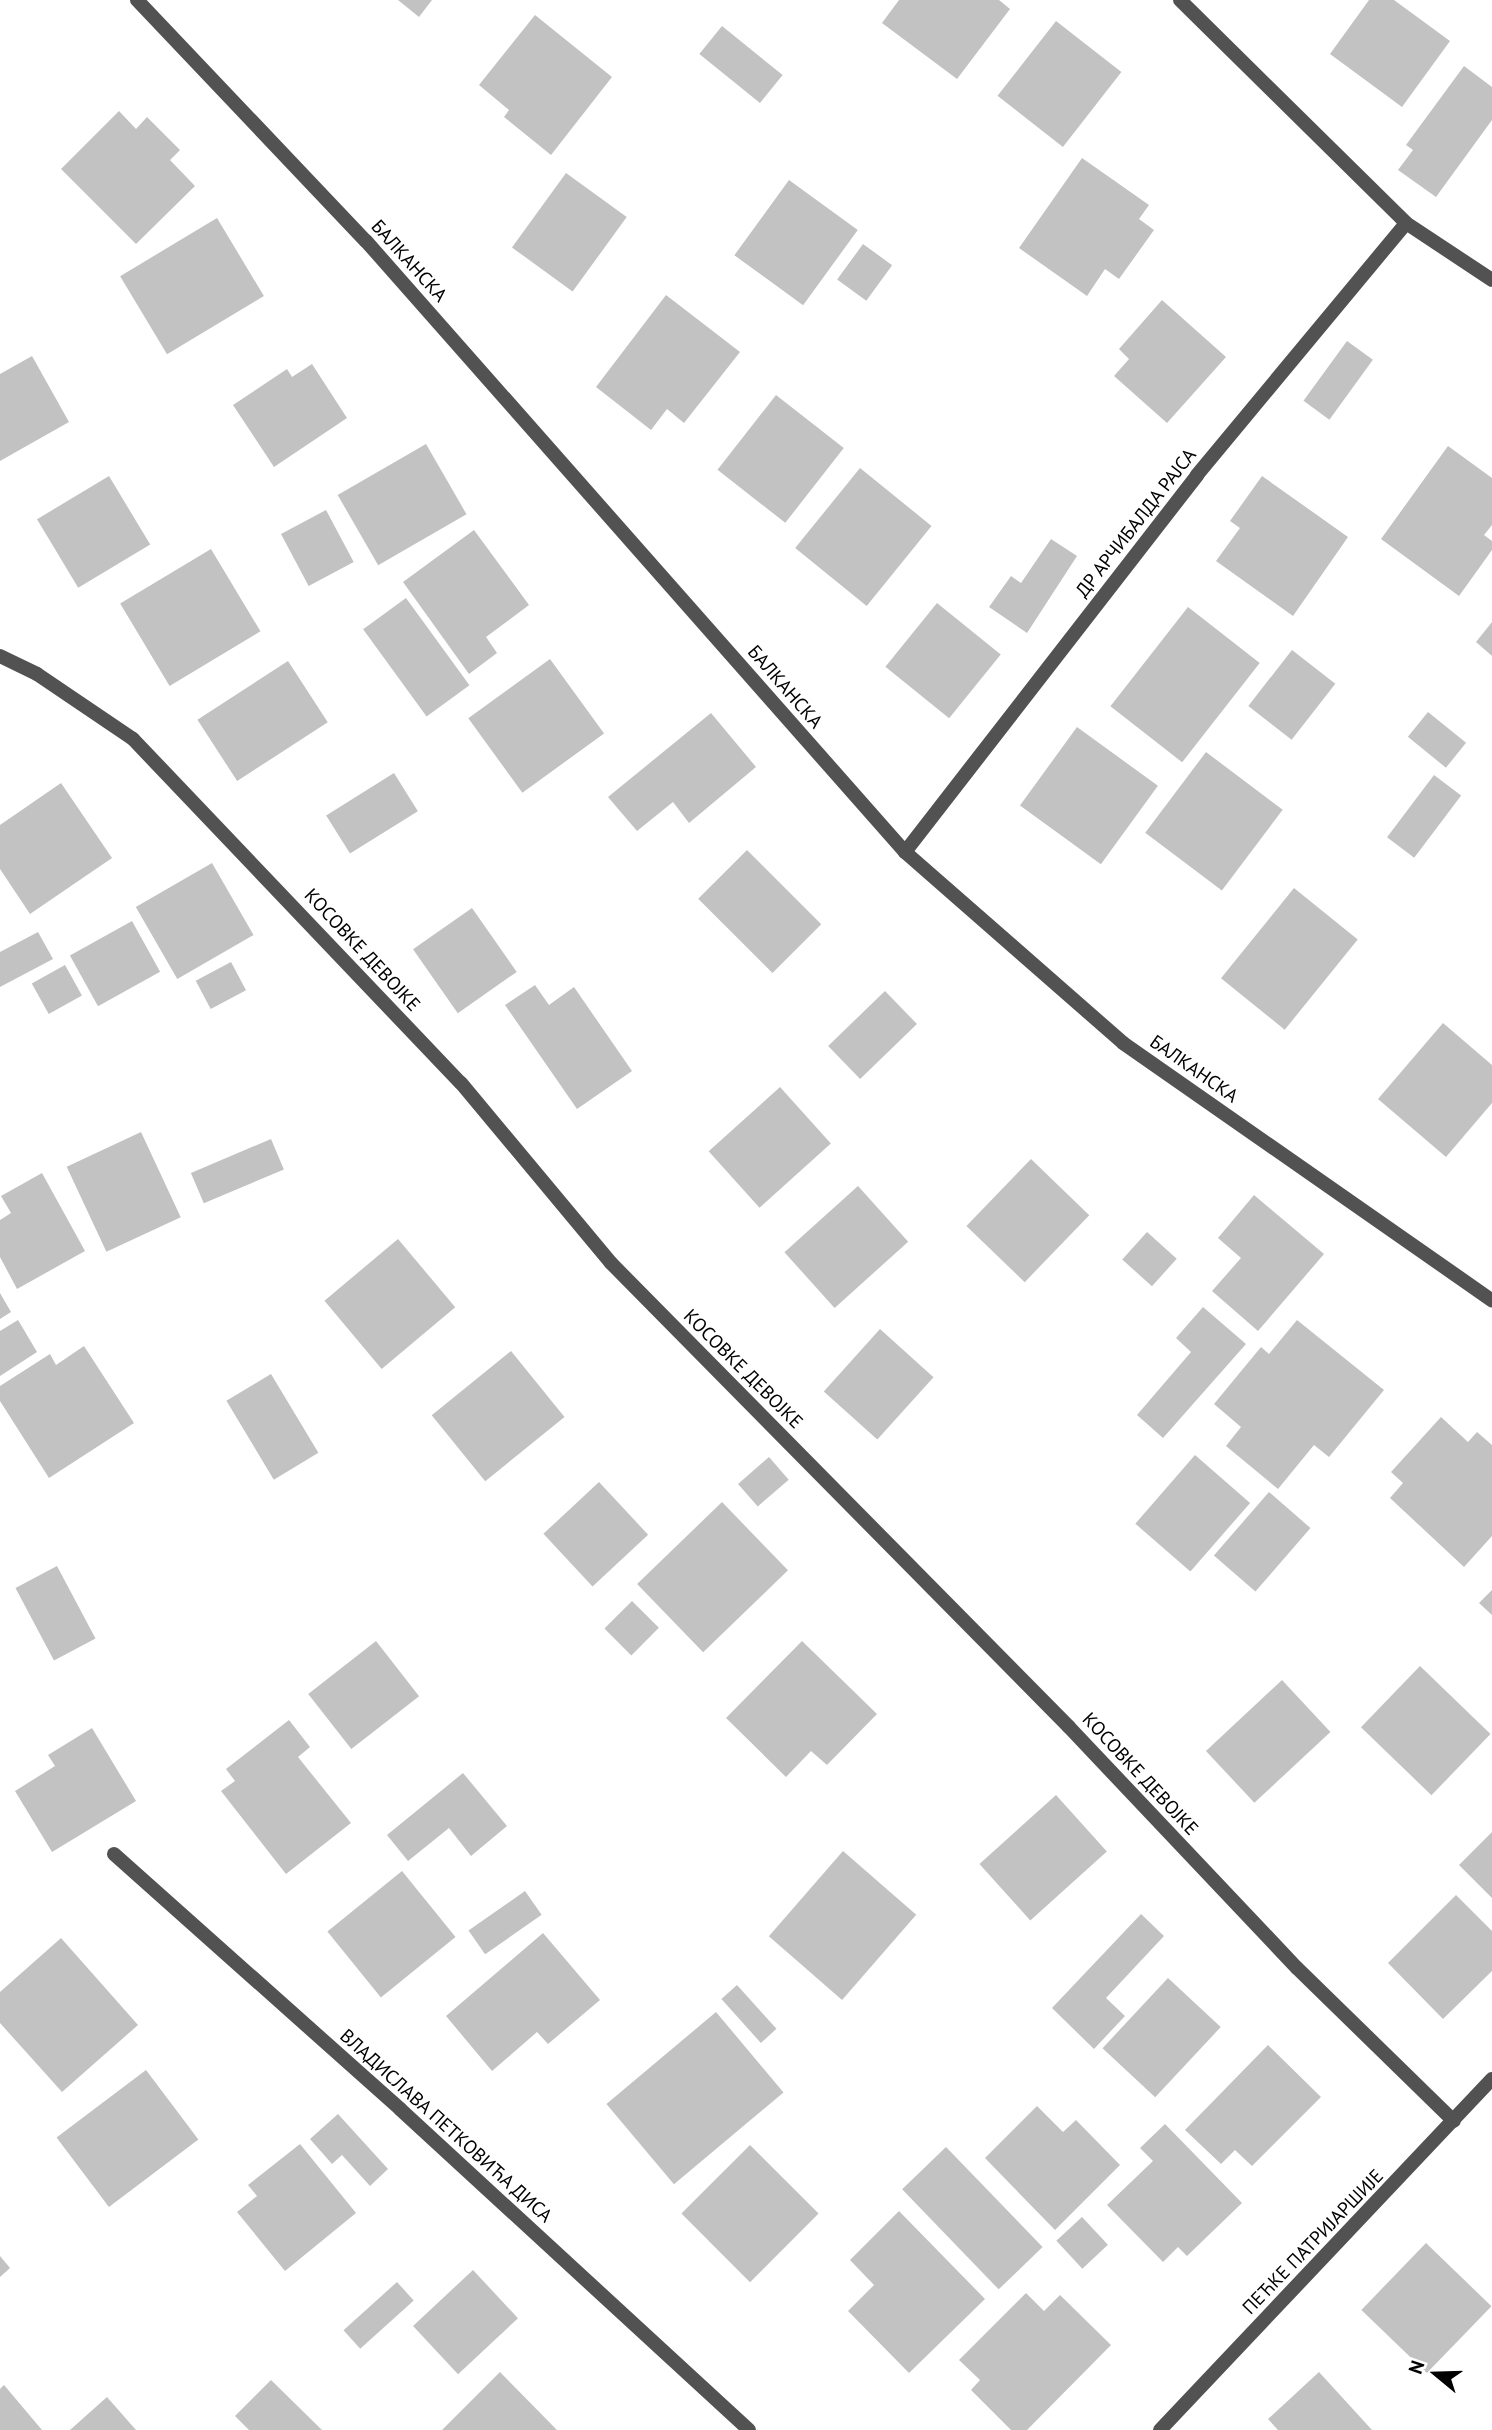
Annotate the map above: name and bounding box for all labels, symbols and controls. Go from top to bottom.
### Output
street label: БАЛКАНСКА [366,215,452,307]
street label: ДР АРЧИБАЛДА РАЈСА [1070,443,1202,603]
street label: БАЛКАНСКА [743,641,827,733]
street label: КОСОВКЕ ДЕВОЈКЕ [299,884,425,1016]
street label: БАЛКАНСКА [1146,1030,1242,1108]
street label: КОСОВКЕ ДЕВОЈКЕ [678,1304,808,1434]
street label: КОСОВКЕ ДЕВОЈКЕ [1077,1708,1203,1840]
street label: ВЛАДИСЛАВА ПЕТКОВИЋА ДИСА [334,2024,558,2228]
street label: ПЕЋКЕ ПАТРИЈАРШИЈЕ [1238,2165,1388,2319]
north arrow [1401,2339,1471,2409]
text: N [1403,2357,1430,2377]

